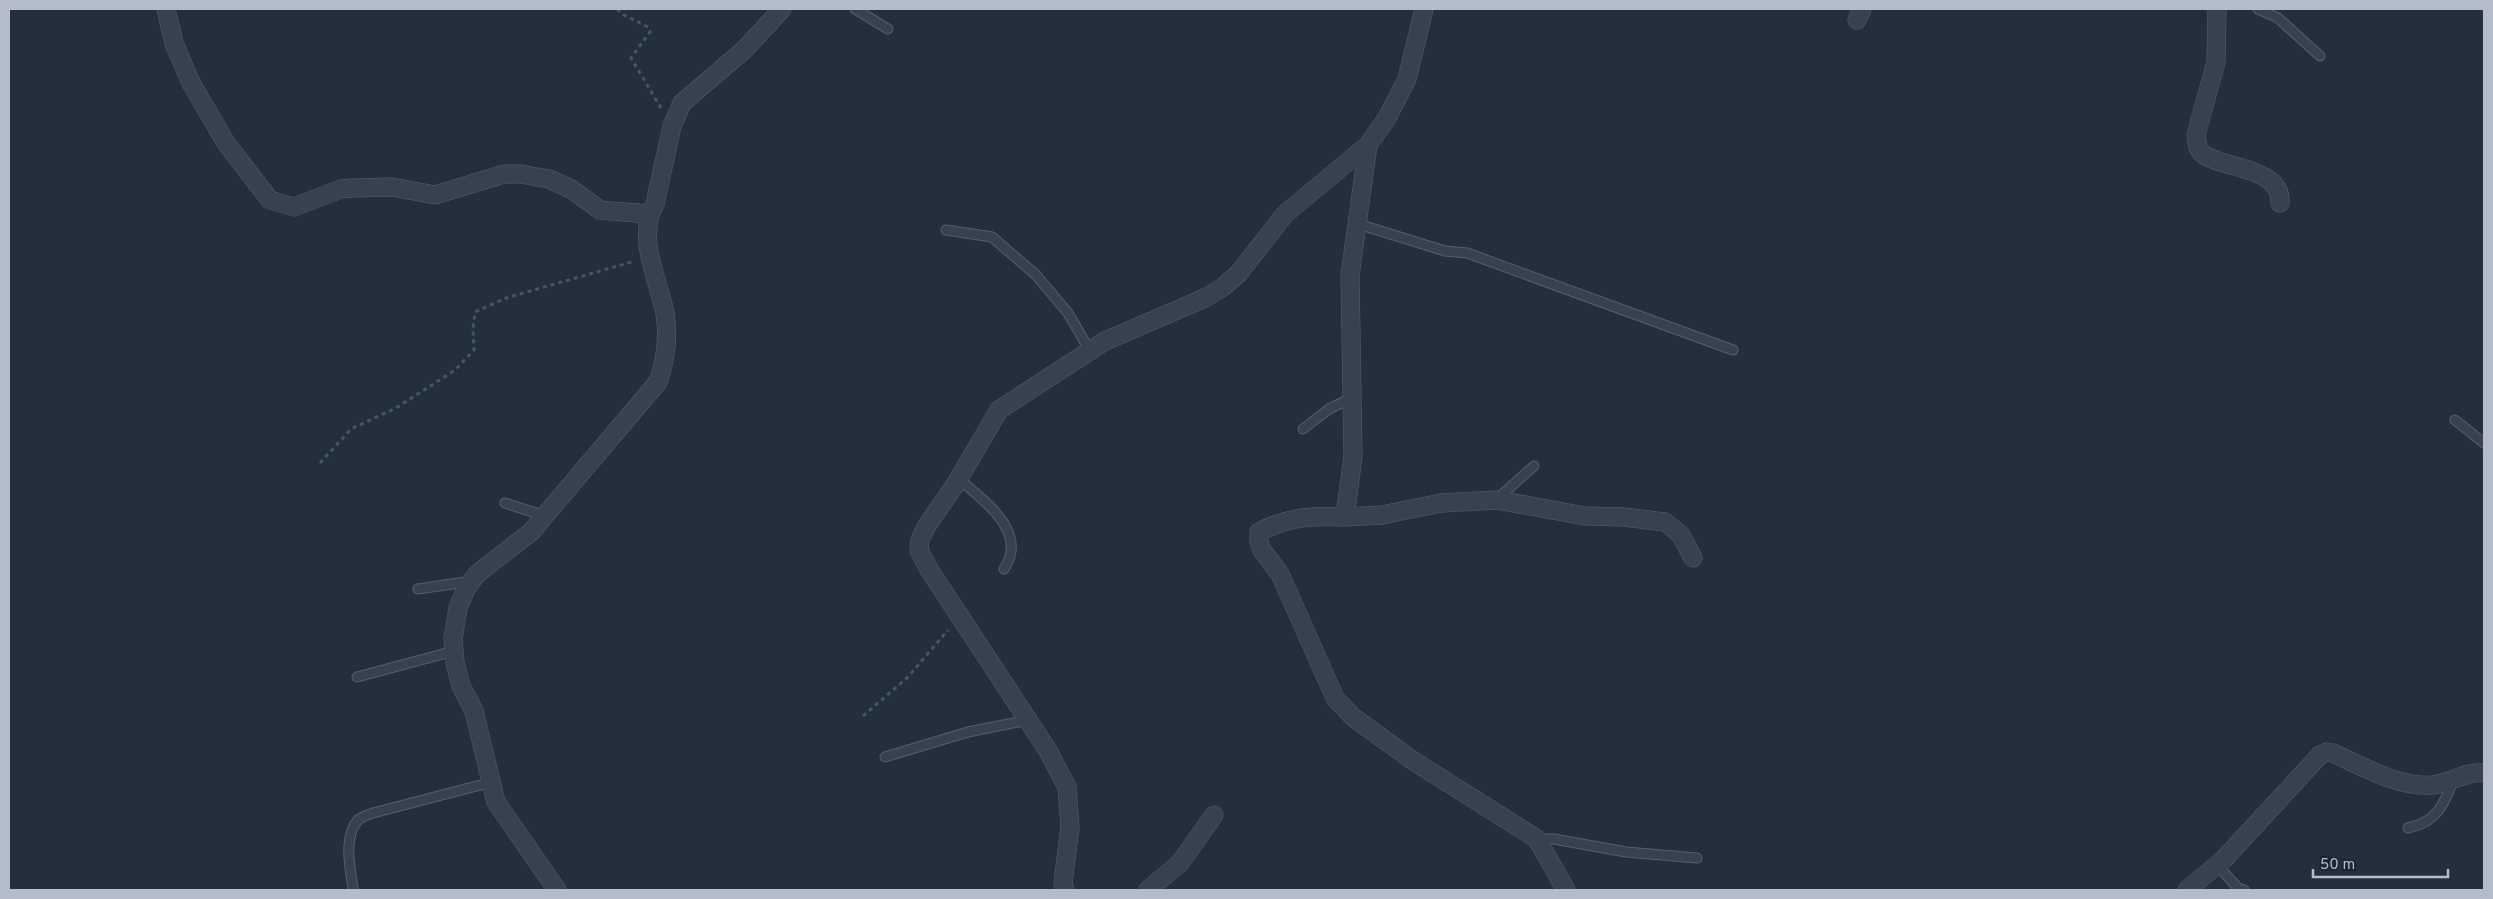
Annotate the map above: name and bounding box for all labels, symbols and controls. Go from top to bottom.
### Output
scale bar [2313,846,2448,878]
text: 50 m [2320,856,2355,875]

